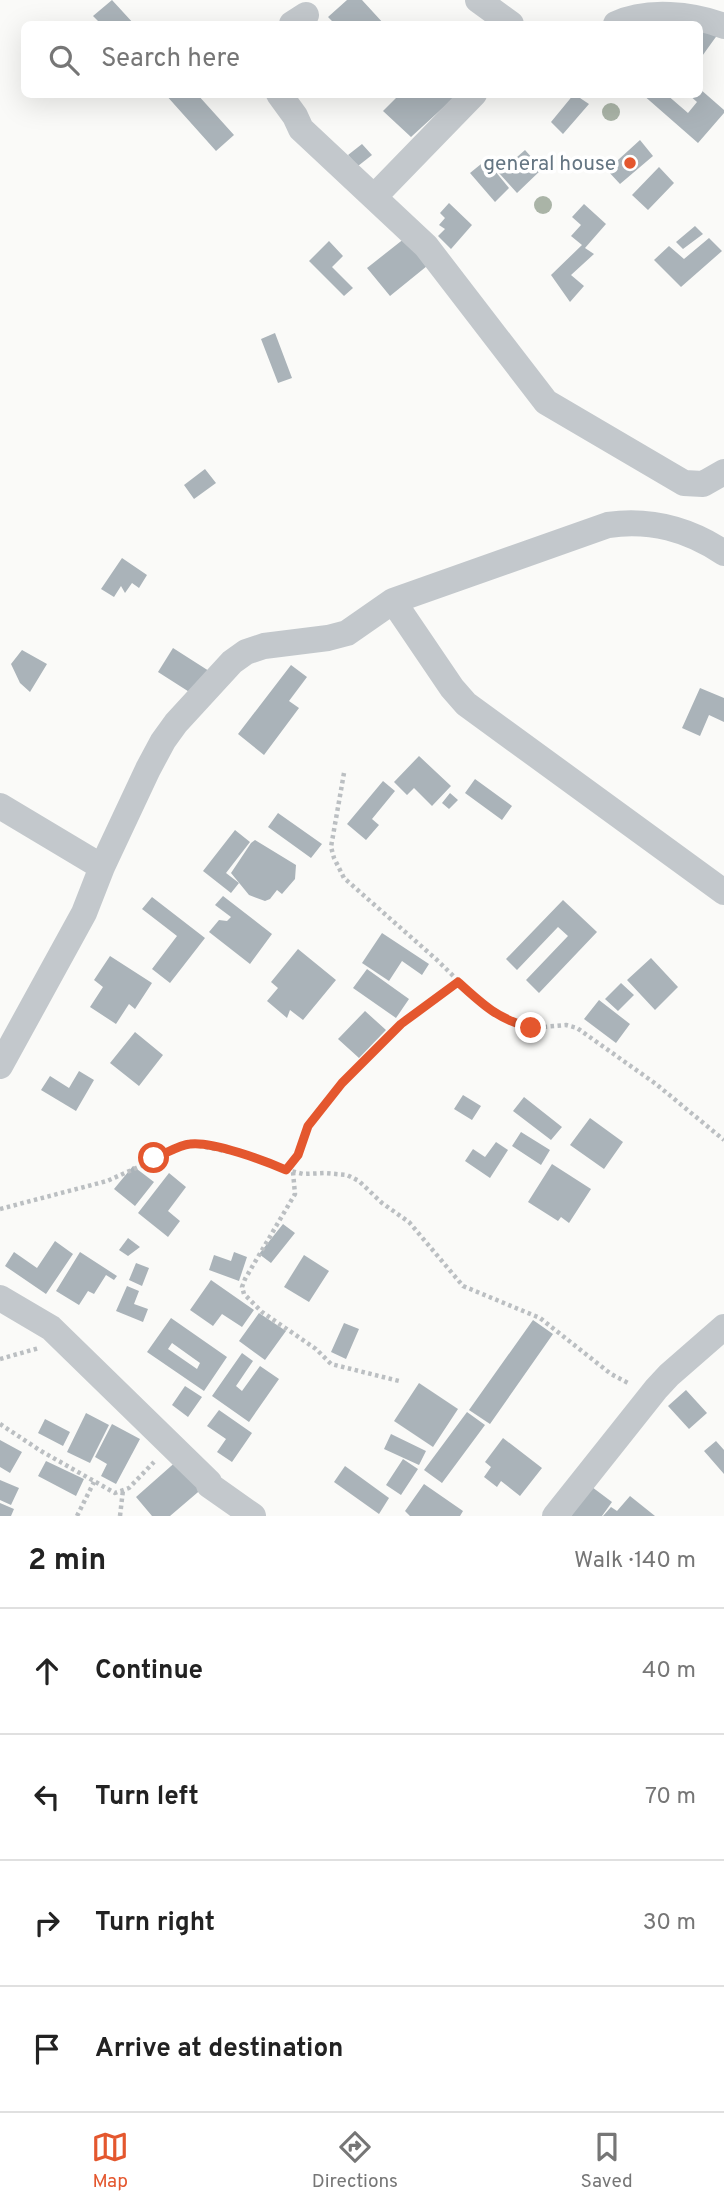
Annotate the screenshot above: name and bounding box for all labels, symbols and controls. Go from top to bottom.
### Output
search box [21,21,703,98]
icon: search [45,41,83,79]
text: Search here [101,43,240,76]
place label: general house [483,151,616,178]
marker: general house [622,155,638,171]
route end [515,1012,546,1043]
route start [138,1142,169,1173]
text: 2 min [28,1543,106,1580]
text: Walk · 140 m [574,1547,696,1576]
icon: ahead [28,1652,66,1690]
text: Continue [95,1655,203,1688]
text: 40 m [642,1657,696,1686]
icon: left [28,1778,66,1816]
text: Turn left [95,1781,199,1814]
text: 70 m [645,1783,696,1812]
icon: right [28,1904,66,1942]
text: Turn right [95,1907,215,1940]
text: 30 m [643,1909,696,1938]
icon: arrive [28,2030,66,2068]
text: Arrive at destination [95,2033,343,2066]
tab: Map [91,2128,129,2194]
tab: Directions [312,2128,398,2194]
tab: Saved [581,2128,633,2194]

